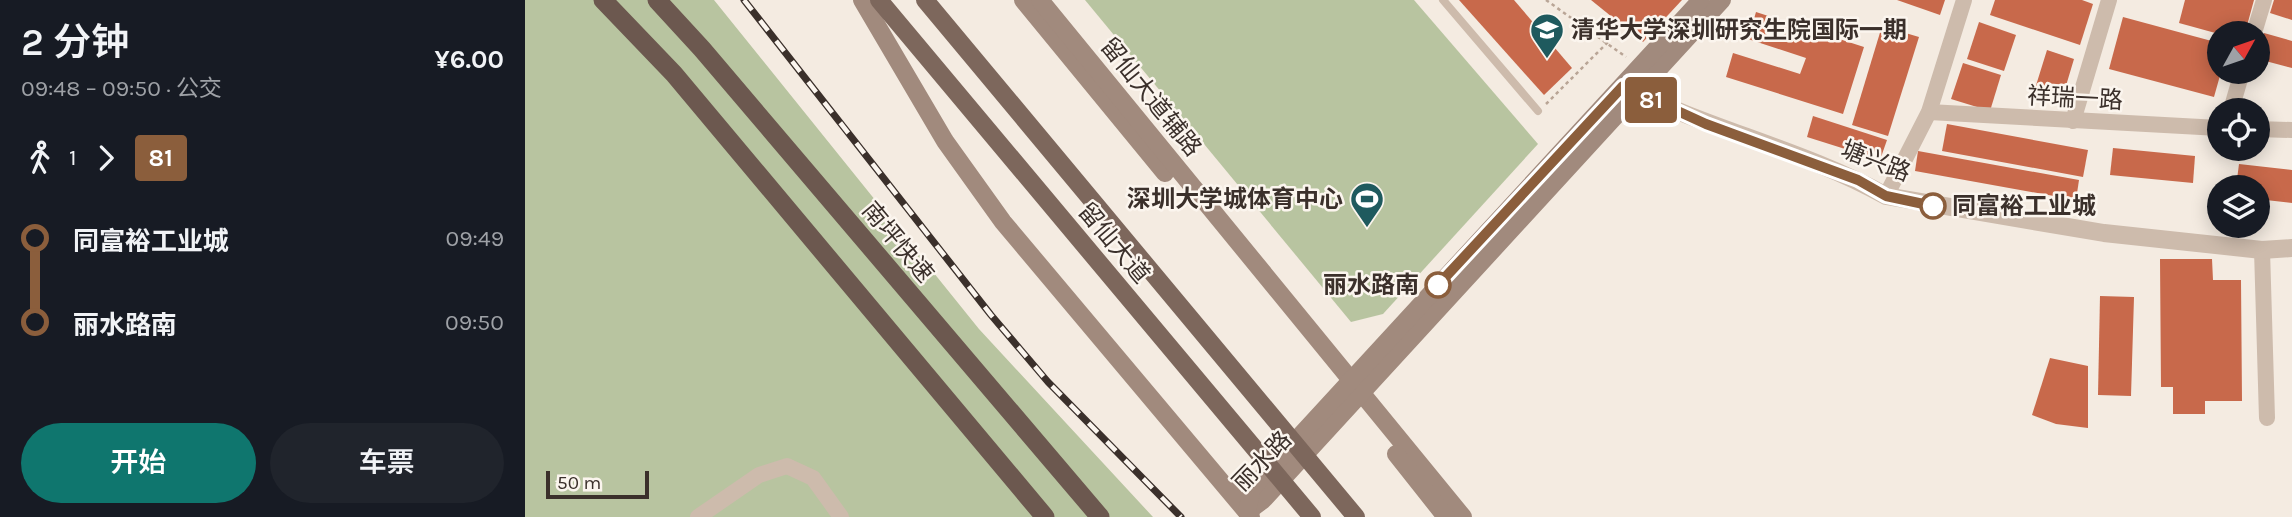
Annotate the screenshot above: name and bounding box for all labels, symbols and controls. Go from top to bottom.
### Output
school or university icon: 清华大学深圳研究生院国际一期 [1528,11,1566,60]
place label: 清华大学深圳研究生院国际一期 [1571,16,1907,44]
text: 2 分钟 [21,20,129,65]
north arrow [2207,21,2270,84]
map controls [2207,21,2270,238]
street label: 留仙大道辅路 [1095,32,1207,162]
text: ¥6.00 [434,44,504,75]
text: 09:48 – 09:50 · 公交 [21,75,222,102]
line badge: 81 [1619,77,1683,123]
street label: 祥瑞一路 [2026,82,2124,114]
text: 81 [1639,86,1663,114]
button: locate [2207,98,2270,161]
street label: 塘兴路 [1837,135,1915,187]
icon: walk [21,139,59,177]
icon: forward [87,139,125,177]
text: 1 [69,144,77,171]
text: 81 [149,144,173,172]
button: layers [2207,175,2270,238]
sports icon: 深圳大学城体育中心 [1348,180,1386,229]
place label: 深圳大学城体育中心 [1127,185,1343,213]
place label: 同富裕工业城 [1952,192,2096,220]
marker: 同富裕工业城 [1920,193,1946,219]
street label: 南坪快速 [856,196,940,288]
street label: 留仙大道 [1072,197,1156,289]
text: 09:49 [446,225,504,252]
text: 同富裕工业城 [73,226,229,257]
place label: 丽水路南 [1323,271,1419,299]
marker: 丽水路南 [1425,272,1451,298]
text: 09:50 [445,309,504,336]
text: 丽水路南 [73,310,177,341]
button: 开始 [21,423,256,503]
button: 车票 [270,423,504,503]
street label: 丽水路 [1227,425,1297,497]
scale bar [546,468,649,500]
text: 50 m [557,472,601,494]

